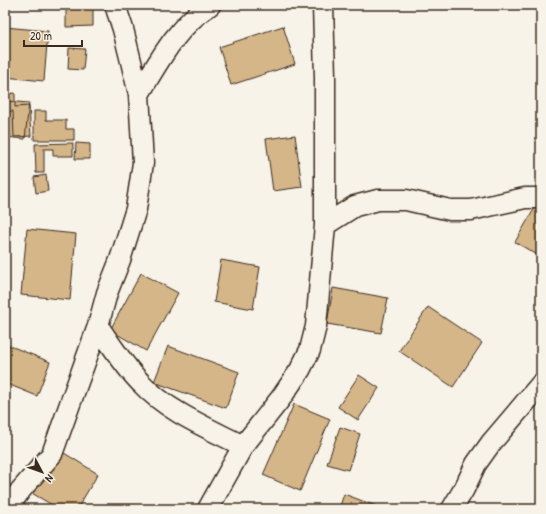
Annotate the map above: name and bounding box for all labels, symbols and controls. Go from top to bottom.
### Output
scale bar [24,22,82,48]
text: 20 m [30,27,52,44]
north arrow [22,452,62,492]
text: N [42,472,57,485]

